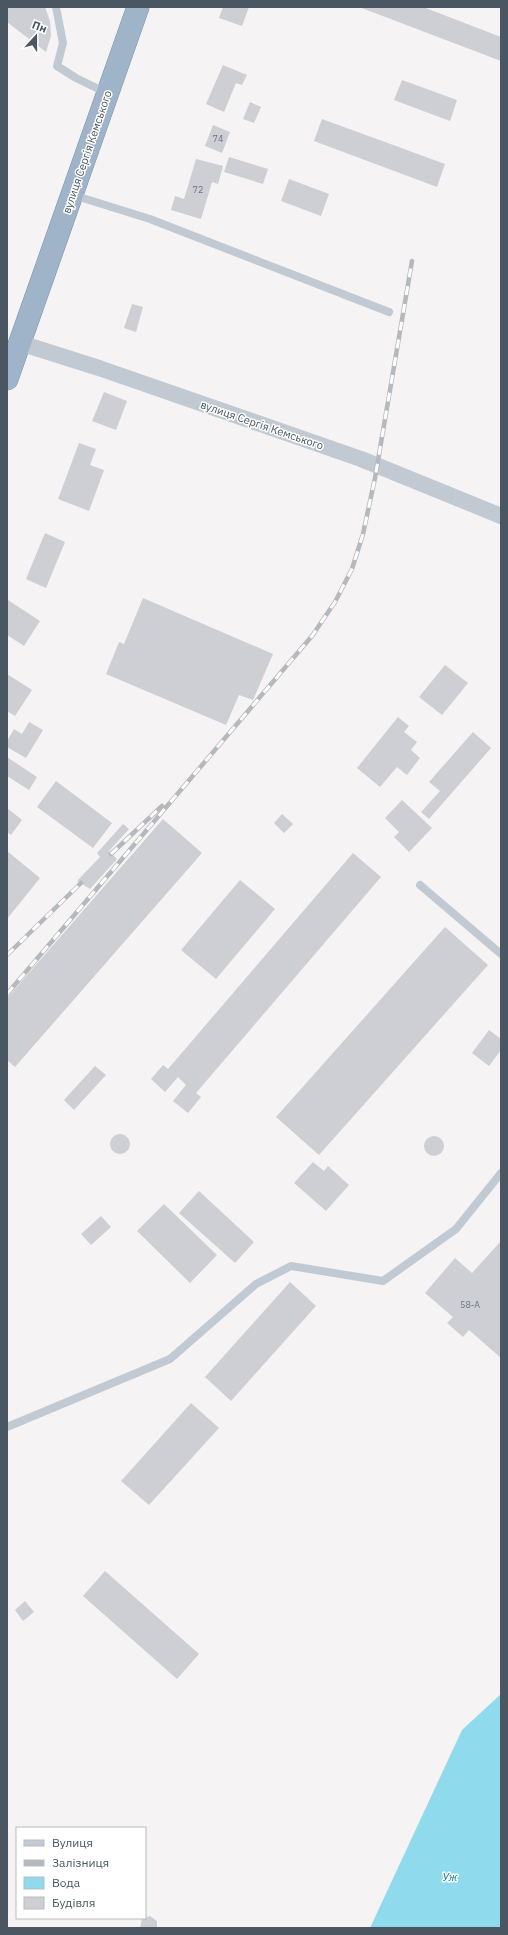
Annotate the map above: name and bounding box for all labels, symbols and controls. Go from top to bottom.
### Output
north arrow [16,16,56,56]
text: Пн [30,18,49,36]
street label: вулиця Сергія Кемського [59,89,115,215]
house number: 74 [213,133,223,144]
house number: 72 [193,184,203,195]
street label: вулиця Сергія Кемського [199,397,325,453]
house number: 58-А [460,1299,480,1310]
legend [16,1827,146,1919]
text: Вулиця [52,1835,93,1850]
text: Залізниця [52,1855,109,1870]
water label: Уж [442,1869,459,1884]
text: Вода [52,1875,81,1890]
text: Будівля [52,1895,95,1910]

